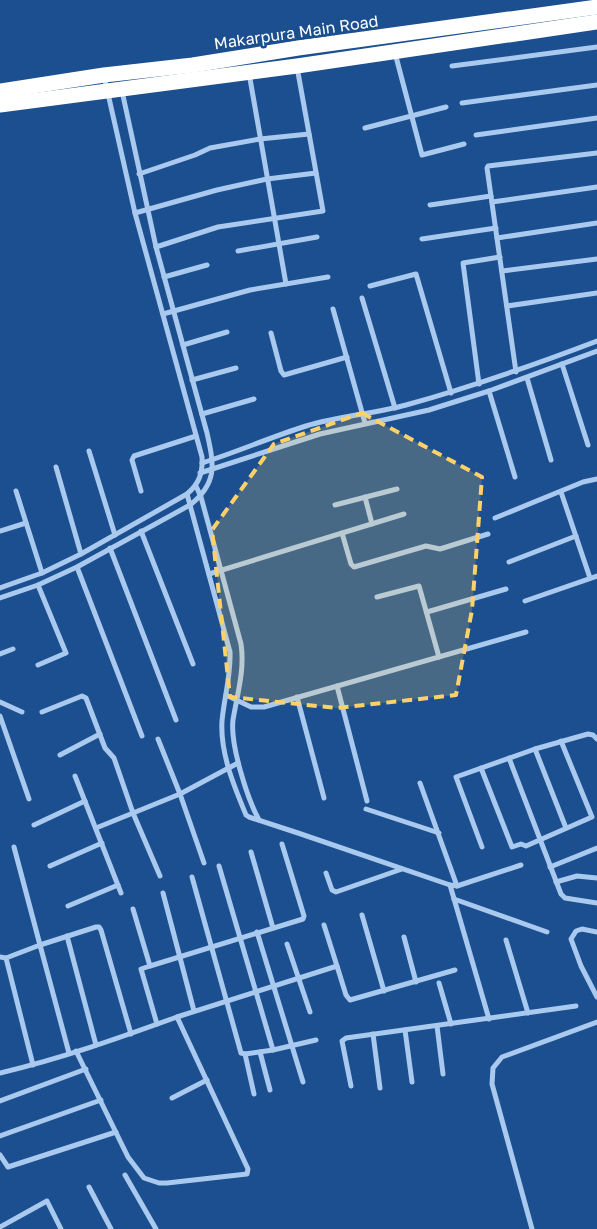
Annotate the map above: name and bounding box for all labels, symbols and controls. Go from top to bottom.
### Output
street label: Makarpura Main Road [213,11,379,53]

